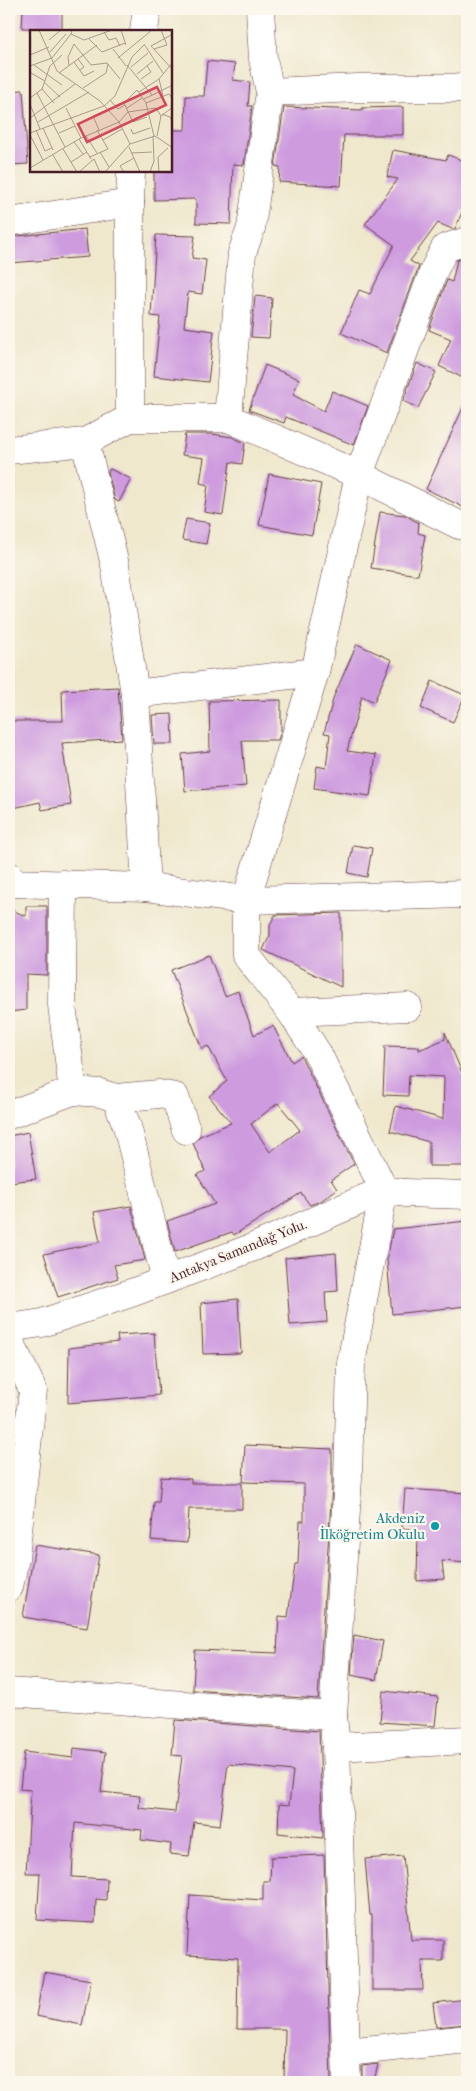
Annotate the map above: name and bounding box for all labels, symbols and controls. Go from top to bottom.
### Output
inset map [30,30,172,172]
street label: Antakya Samandağ Yolu. [166,1216,309,1287]
place label: Akdeniz İlköğretim Okulu [320,1510,425,1543]
marker: Akdeniz İlköğretim Okulu [429,1520,441,1532]

